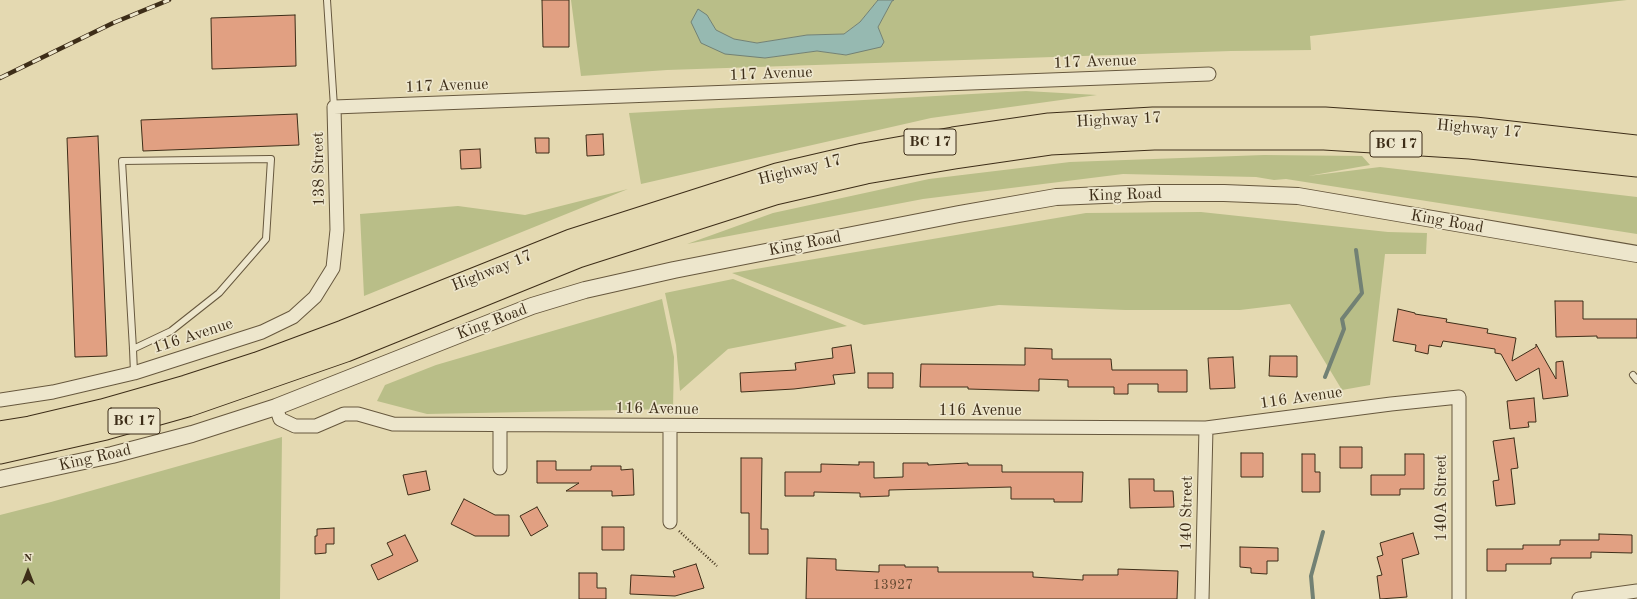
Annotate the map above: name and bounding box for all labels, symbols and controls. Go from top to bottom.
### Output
street label: 117 Avenue [1053,51,1137,73]
street label: 117 Avenue [729,63,813,85]
street label: 117 Avenue [405,75,489,97]
street label: Highway 17 [1076,108,1162,132]
street label: Highway 17 [1436,116,1522,142]
road number: BC 17 [904,129,956,155]
street label: 138 Street [309,131,329,207]
road number: BC 17 [1370,131,1422,157]
street label: Highway 17 [756,150,844,190]
street label: King Road [1088,184,1162,206]
street label: King Road [1409,206,1485,238]
street label: King Road [767,228,843,260]
street label: Highway 17 [449,246,535,296]
street label: King Road [454,300,530,344]
street label: 116 Avenue [150,314,236,358]
street label: 116 Avenue [1259,383,1343,413]
street label: 116 Avenue [615,399,699,419]
street label: 116 Avenue [938,401,1022,421]
road number: BC 17 [108,408,160,434]
street label: King Road [57,440,133,476]
street label: 140A Street [1432,455,1452,541]
street label: 140 Street [1177,475,1197,551]
north arrow [8,551,48,591]
text: N [24,553,32,564]
house number: 13927 [873,577,913,593]

